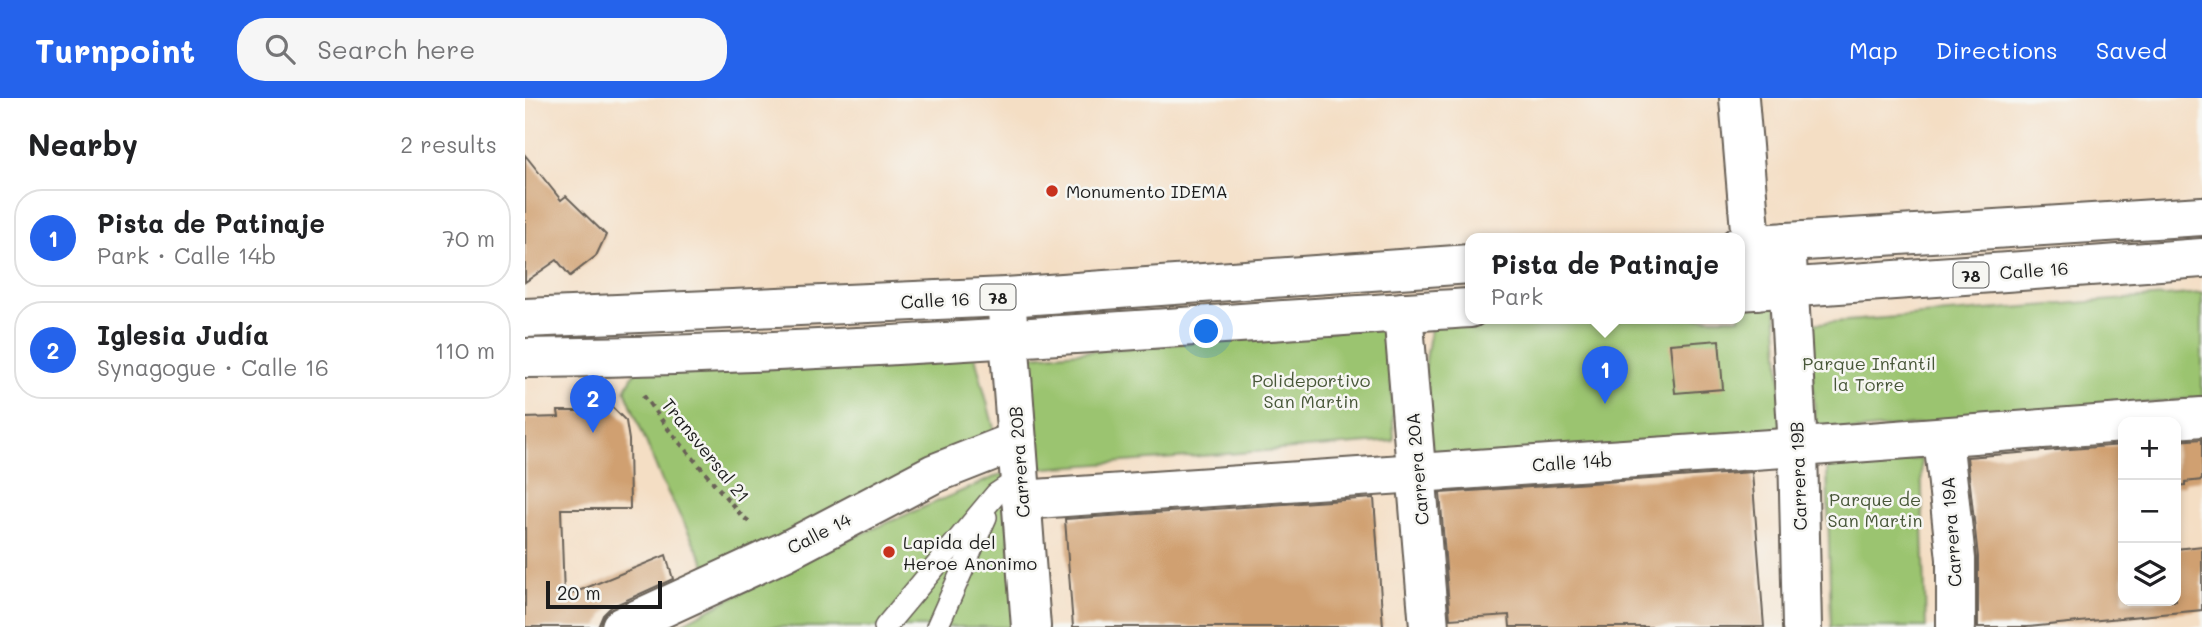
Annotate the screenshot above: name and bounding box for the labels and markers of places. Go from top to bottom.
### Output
place label: Monumento IDEMA [1066,179,1228,203]
marker: Monumento IDEMA [1044,183,1060,199]
pin: 1 [1582,346,1628,404]
pin: 2 [570,375,616,433]
place label: Lapida del Heroe Anonimo [903,530,1038,575]
marker: Lapida del Heroe Anonimo [881,544,897,560]

